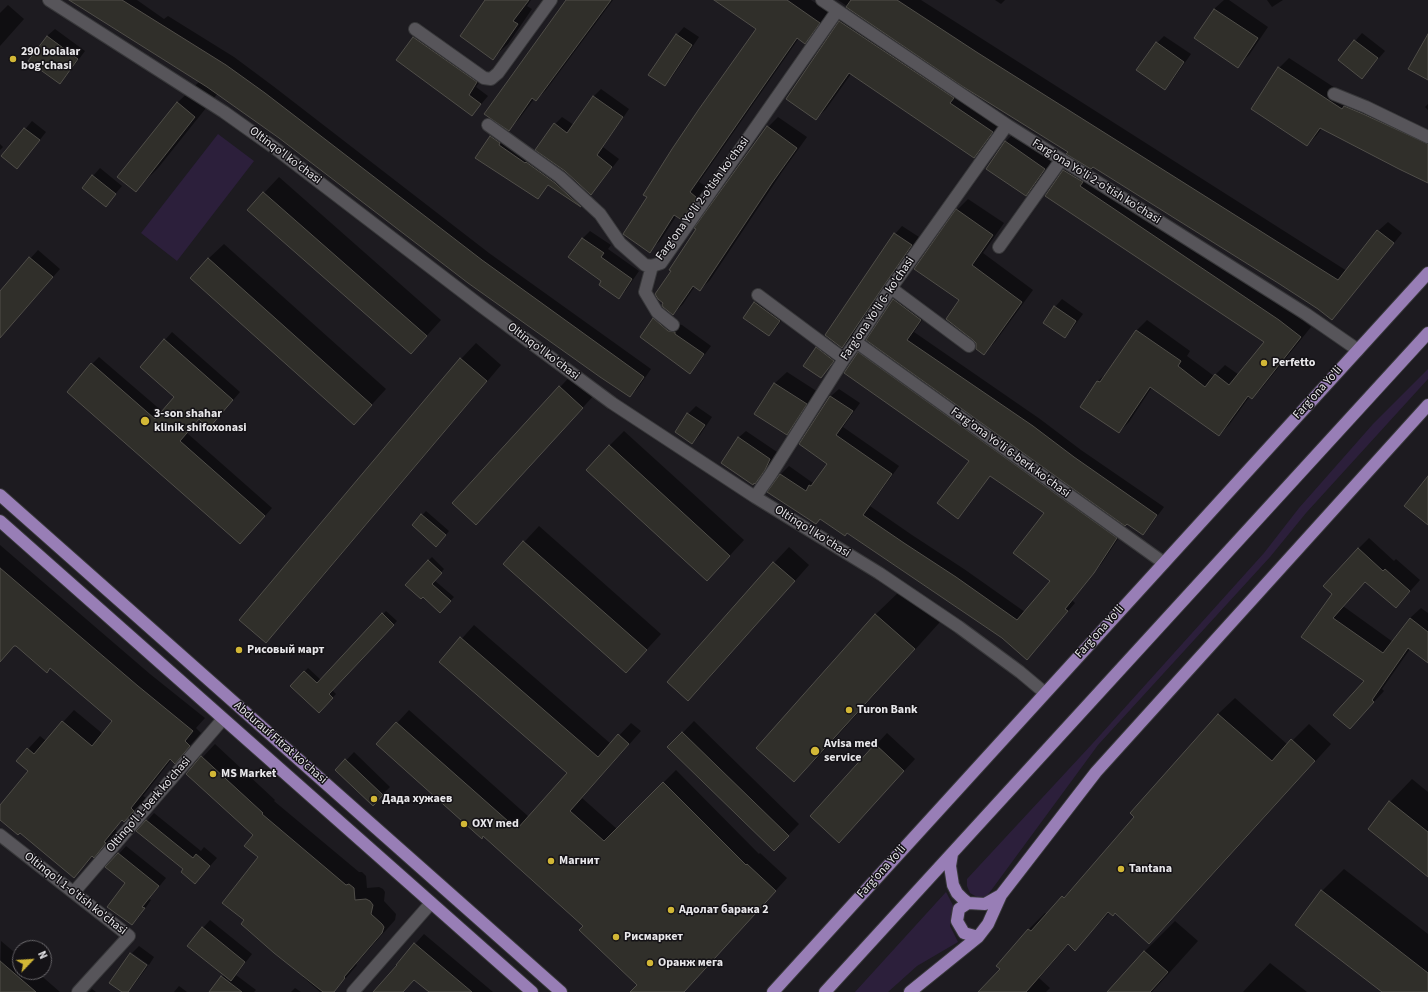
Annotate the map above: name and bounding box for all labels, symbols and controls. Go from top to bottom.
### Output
place label: 290 bolalar bog'chasi [21,45,80,73]
marker: 290 bolalar bog'chasi [8,54,18,64]
street label: Oltinqo'l ko'chasi [246,124,324,188]
street label: Farg'ona Yo'li 2-o'tish ko'chasi [653,135,753,263]
street label: Farg'ona Yo'li 2-o'tish ko'chasi [1029,136,1163,228]
street label: Farg'ona Yo'li 6- ko'chasi [838,255,918,363]
street label: Oltinqo'l ko'chasi [504,320,582,384]
place label: Perfetto [1272,356,1315,370]
marker: Perfetto [1259,358,1269,368]
street label: Farg'ona Yo'li [1291,364,1345,422]
street label: Farg'ona Yo'li 6-berk ko'chasi [948,405,1072,501]
place label: 3-son shahar klinik shifoxonasi [154,407,247,435]
marker: 3-son shahar klinik shifoxonasi [139,415,151,427]
street label: Oltinqo'l ko'chasi [772,503,852,561]
street label: Farg'ona Yo'li [1073,603,1127,661]
place label: Рисовый март [247,643,324,657]
marker: Рисовый март [234,645,244,655]
street label: Abdurauf Fitrat ko'chasi [231,699,329,787]
place label: Turon Bank [857,703,918,717]
marker: Turon Bank [844,705,854,715]
place label: Avisa med service [824,737,878,765]
marker: Avisa med service [809,745,821,757]
street label: Oltinqo'l 1-berk ko'chasi [104,755,194,855]
place label: MS Market [221,767,276,781]
marker: MS Market [208,769,218,779]
place label: Дада хужаев [382,792,452,806]
marker: Дада хужаев [369,794,379,804]
place label: OXY med [472,817,519,831]
marker: OXY med [459,819,469,829]
street label: Farg'ona Yo'li [855,843,909,901]
street label: Oltinqo'l 1-o'tish ko'chasi [21,849,129,939]
place label: Магнит [559,854,600,868]
marker: Магнит [546,856,556,866]
place label: Tantana [1129,862,1172,876]
marker: Tantana [1116,864,1126,874]
place label: Адолат барака 2 [679,903,769,917]
marker: Адолат барака 2 [666,905,676,915]
place label: Рисмаркет [624,930,683,944]
marker: Рисмаркет [611,932,621,942]
north arrow [12,940,52,980]
text: N [34,949,51,962]
place label: Оранж мега [658,956,723,970]
marker: Оранж мега [645,958,655,968]

